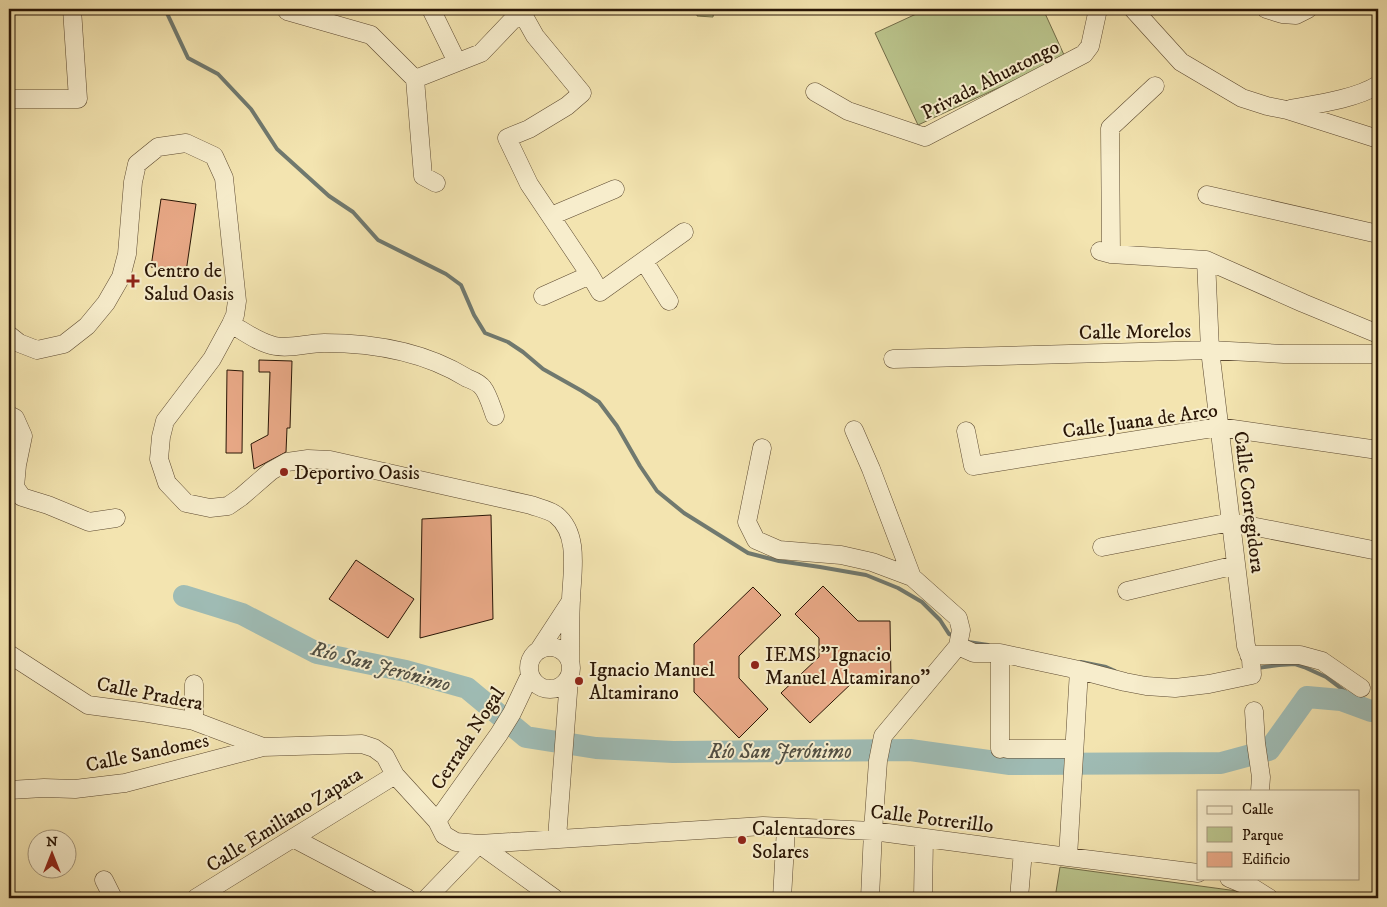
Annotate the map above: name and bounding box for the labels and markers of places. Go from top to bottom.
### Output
place label: Centro de Salud Oasis [144,259,234,307]
marker: Centro de Salud Oasis [126,274,140,288]
place label: Deportivo Oasis [294,461,420,486]
marker: Deportivo Oasis [278,466,290,478]
place label: IEMS "Ignacio Manuel Altamirano" [765,643,930,691]
place label: Ignacio Manuel Altamirano [589,658,715,706]
marker: IEMS "Ignacio Manuel Altamirano" [749,659,761,671]
marker: Ignacio Manuel Altamirano [573,675,585,687]
place label: Calentadores Solares [752,817,856,865]
marker: Calentadores Solares [736,834,748,846]

